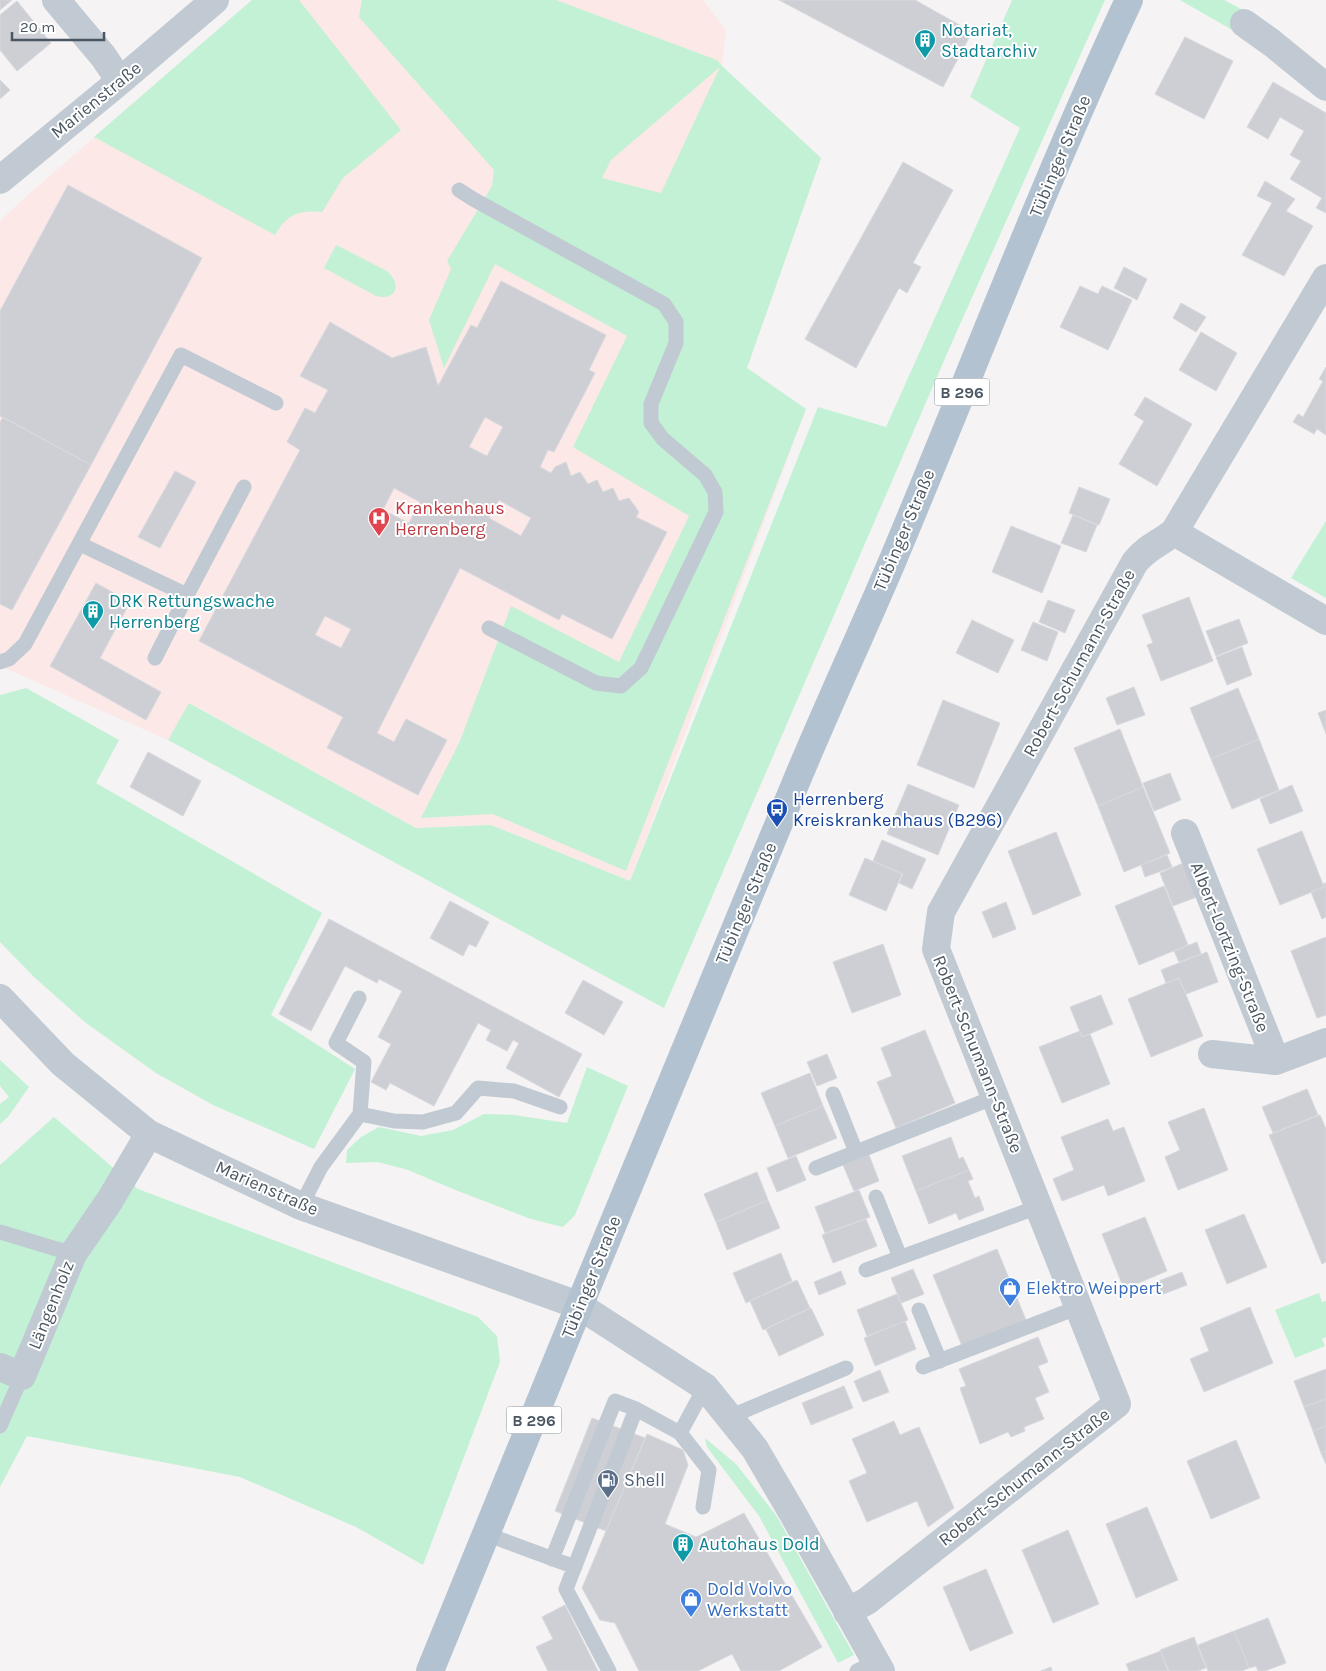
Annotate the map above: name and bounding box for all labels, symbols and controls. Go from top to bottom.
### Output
scale bar [12,10,105,42]
text: 20 m [20,18,55,36]
place label: Notariat, Stadtarchiv [941,19,1037,62]
building icon: Notariat, Stadtarchiv [913,28,937,59]
street label: Marienstraße [46,57,146,143]
street label: Tübinger Straße [1024,92,1096,220]
road number: B 296 [934,378,990,406]
street label: Tübinger Straße [868,466,940,594]
place label: Krankenhaus Herrenberg [395,497,505,540]
hospital icon: Krankenhaus Herrenberg [367,506,391,537]
street label: Robert-Schumann-Straße [1018,565,1140,761]
place label: DRK Rettungswache Herrenberg [109,590,275,633]
building icon: DRK Rettungswache Herrenberg [81,599,105,630]
place label: Herrenberg Kreiskrankenhaus (B296) [793,788,1003,831]
bus stop icon: Herrenberg Kreiskrankenhaus (B296) [765,797,789,828]
street label: Tübinger Straße [710,839,782,967]
street label: Albert-Lortzing-Straße [1186,859,1274,1035]
street label: Robert-Schumann-Straße [928,952,1028,1156]
street label: Marienstraße [212,1156,322,1220]
street label: Tübinger Straße [556,1213,626,1341]
street label: Längenholz [23,1257,79,1353]
shop icon: Elektro Weippert [998,1276,1022,1307]
place label: Elektro Weippert [1026,1277,1162,1299]
street label: Robert-Schumann-Straße [934,1403,1114,1551]
road number: B 296 [506,1406,562,1434]
fuel station icon: Shell [596,1468,620,1499]
place label: Shell [624,1469,665,1491]
building icon: Autohaus Dold [671,1532,695,1563]
place label: Autohaus Dold [699,1533,820,1555]
place label: Dold Volvo Werkstatt [707,1578,792,1621]
shop icon: Dold Volvo Werkstatt [679,1587,703,1618]

